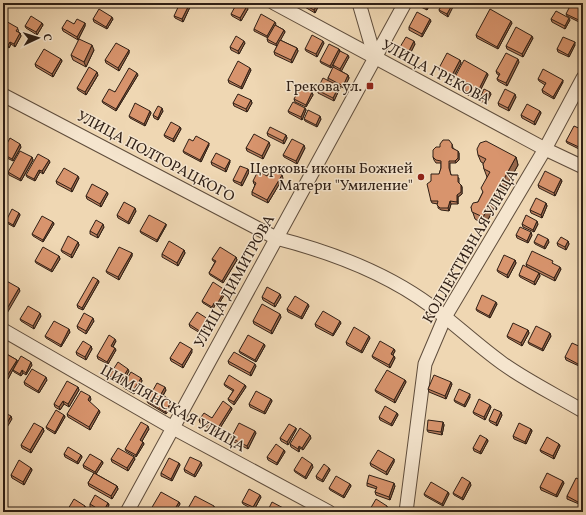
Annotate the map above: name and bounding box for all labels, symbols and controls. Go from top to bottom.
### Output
north arrow [18,18,58,58]
text: С [39,33,54,41]
street label: УЛИЦА ГРЕКОВА [377,36,494,111]
place label: Грекова ул. [286,77,362,98]
marker: Грекова ул. [365,81,375,91]
street label: УЛИЦА ПОЛТОРАЦКОГО [73,107,238,208]
place label: Церковь иконы Божией Матери "Умиление" [250,159,413,197]
street label: КОЛЛЕКТИВНАЯ УЛИЦА [418,165,524,328]
marker: Церковь иконы Божией Матери "Умиление" [416,172,426,182]
street label: УЛИЦА ДИМИТРОВА [190,211,281,352]
street label: ЦИМЛЯНСКАЯ УЛИЦА [96,361,249,458]

